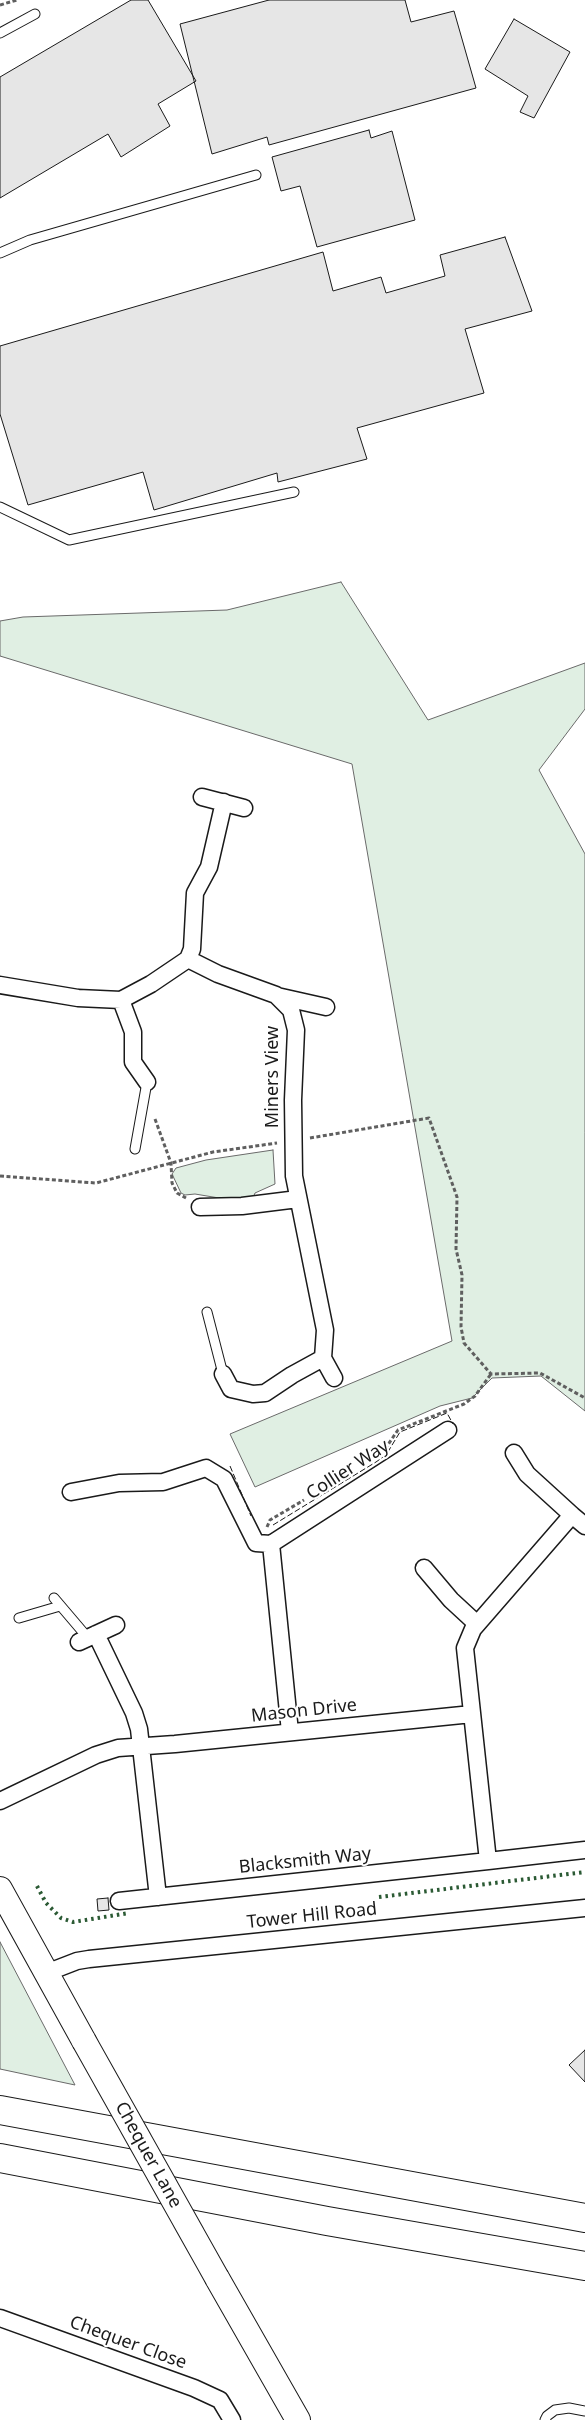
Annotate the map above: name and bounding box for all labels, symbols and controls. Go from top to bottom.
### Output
street label: Miners View [262,1026,284,1128]
street label: Collier Way [303,1435,393,1505]
street label: Mason Drive [250,1695,358,1727]
street label: Blacksmith Way [238,1843,372,1879]
street label: Tower Hill Road [246,1898,378,1934]
street label: Chequer Lane [110,2098,186,2212]
street label: Chequer Close [67,2312,189,2374]

